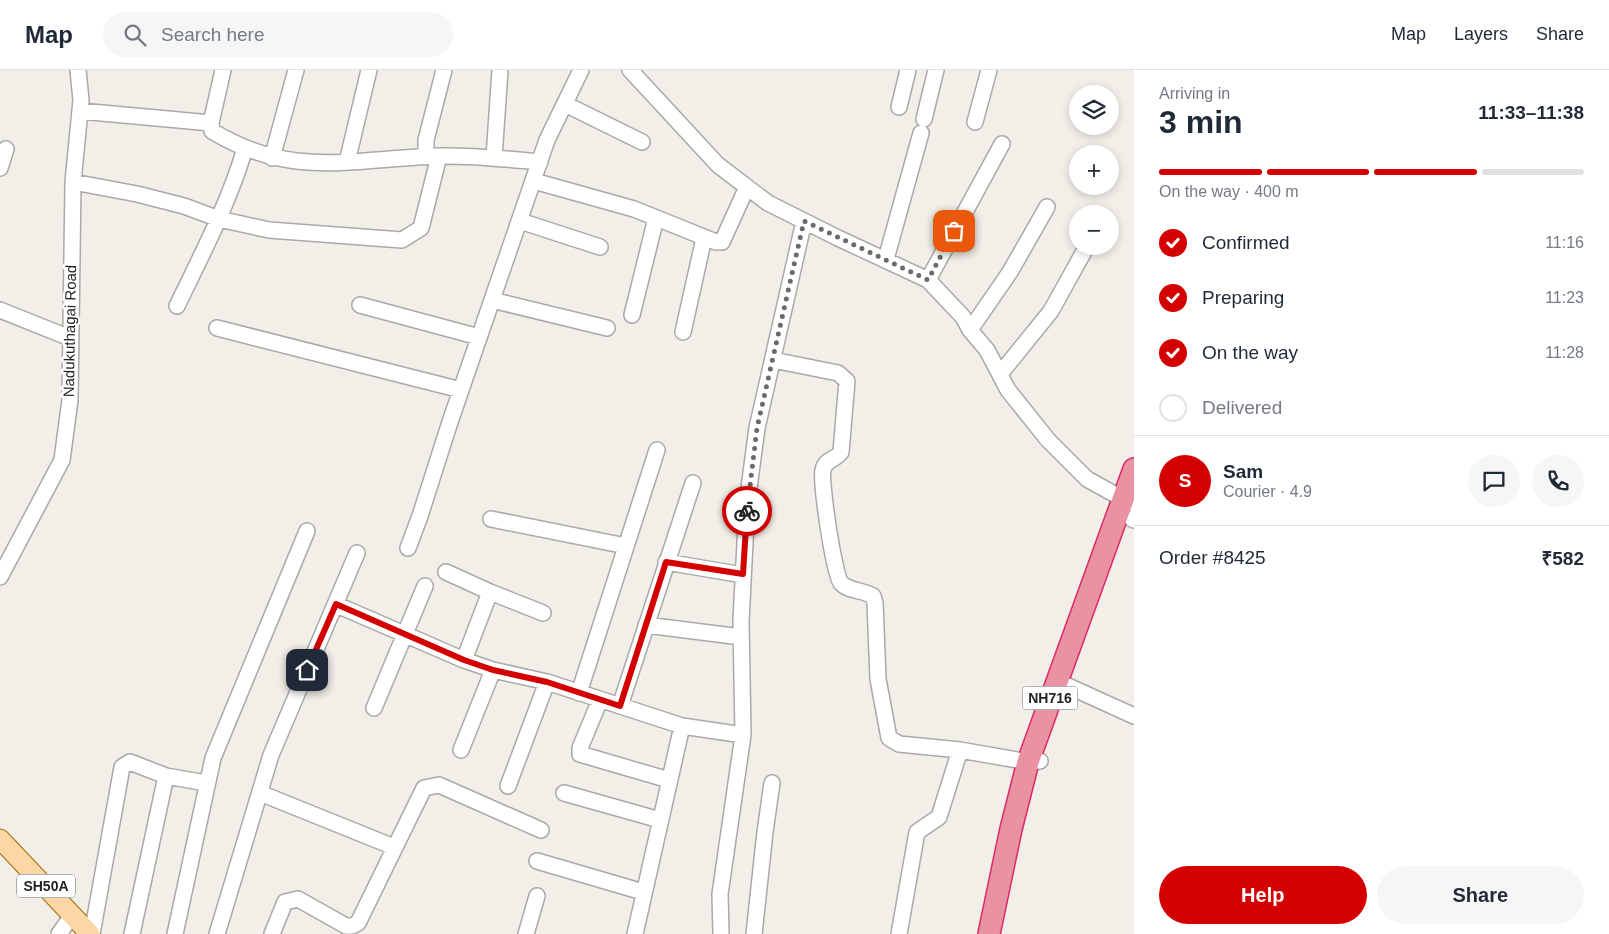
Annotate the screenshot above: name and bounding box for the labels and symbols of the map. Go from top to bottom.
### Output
pin [933,210,975,252]
street label: Nadukuthagai Road [60,265,79,397]
courier [722,486,772,536]
pin [286,649,328,691]
road number: NH716 [1022,686,1078,710]
road number: SH50A [17,874,75,898]

